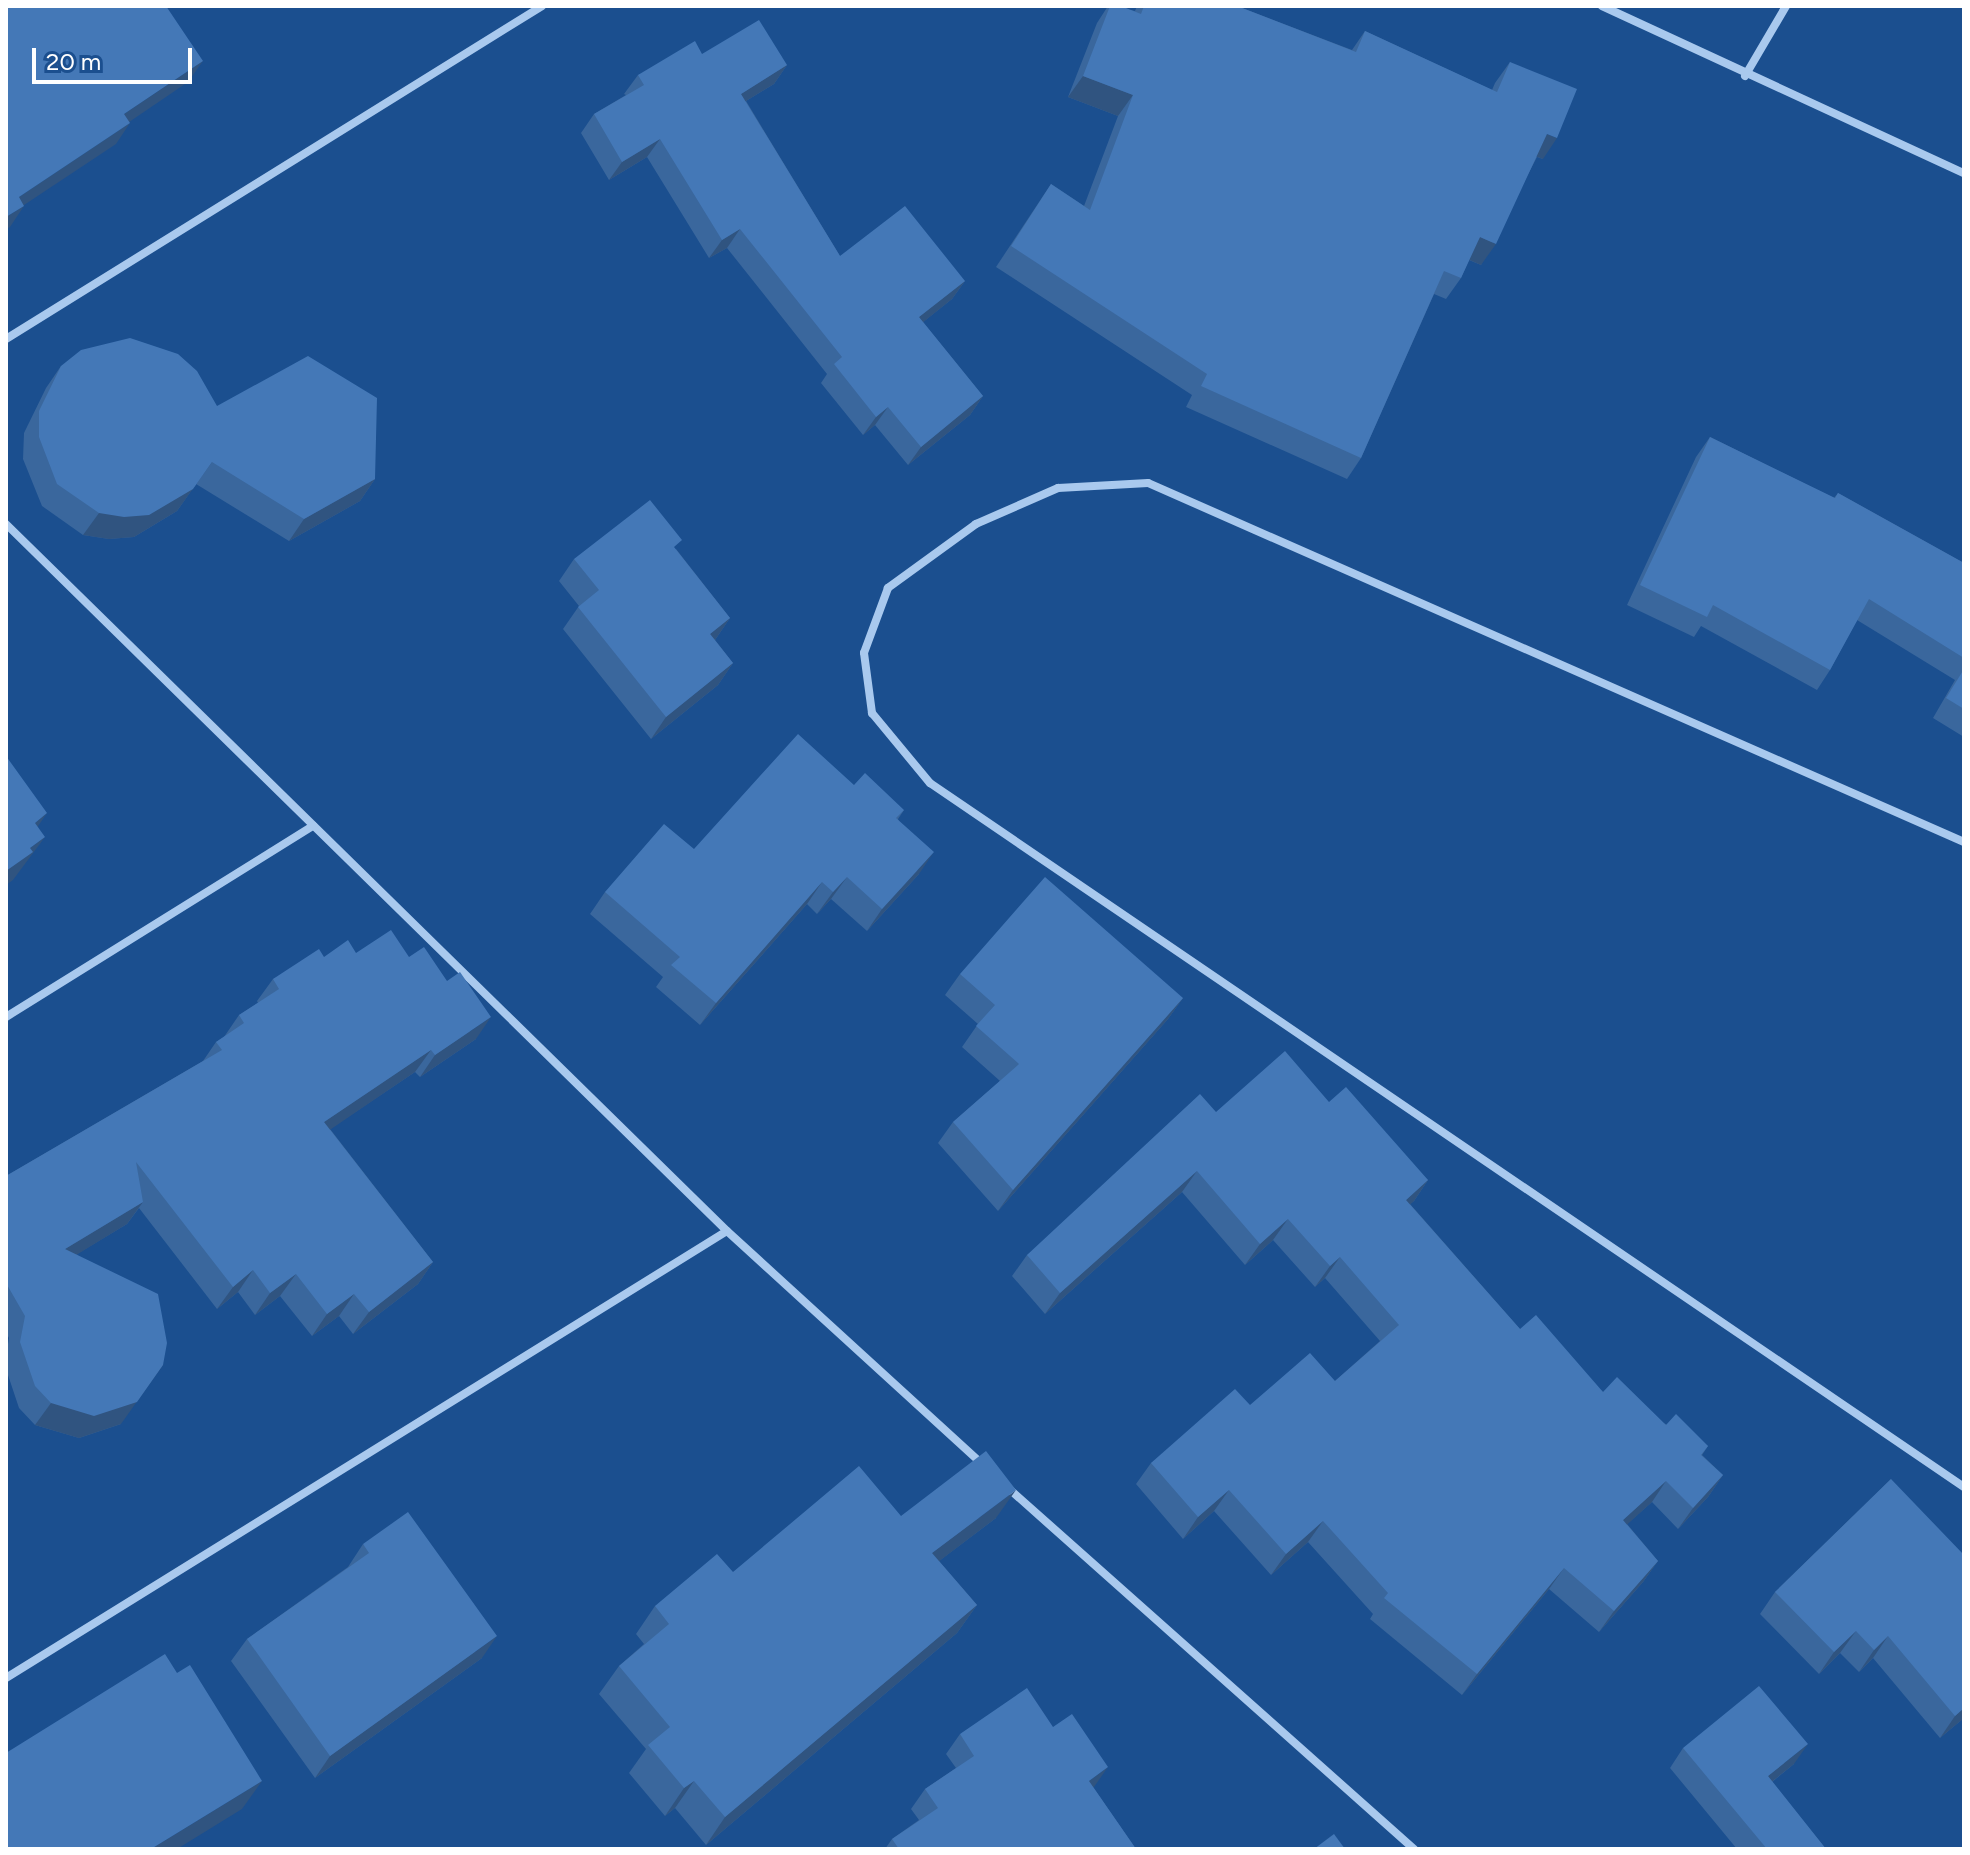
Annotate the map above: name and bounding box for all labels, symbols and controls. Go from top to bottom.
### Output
scale bar [36,32,196,82]
text: 20 m [46,47,101,76]

